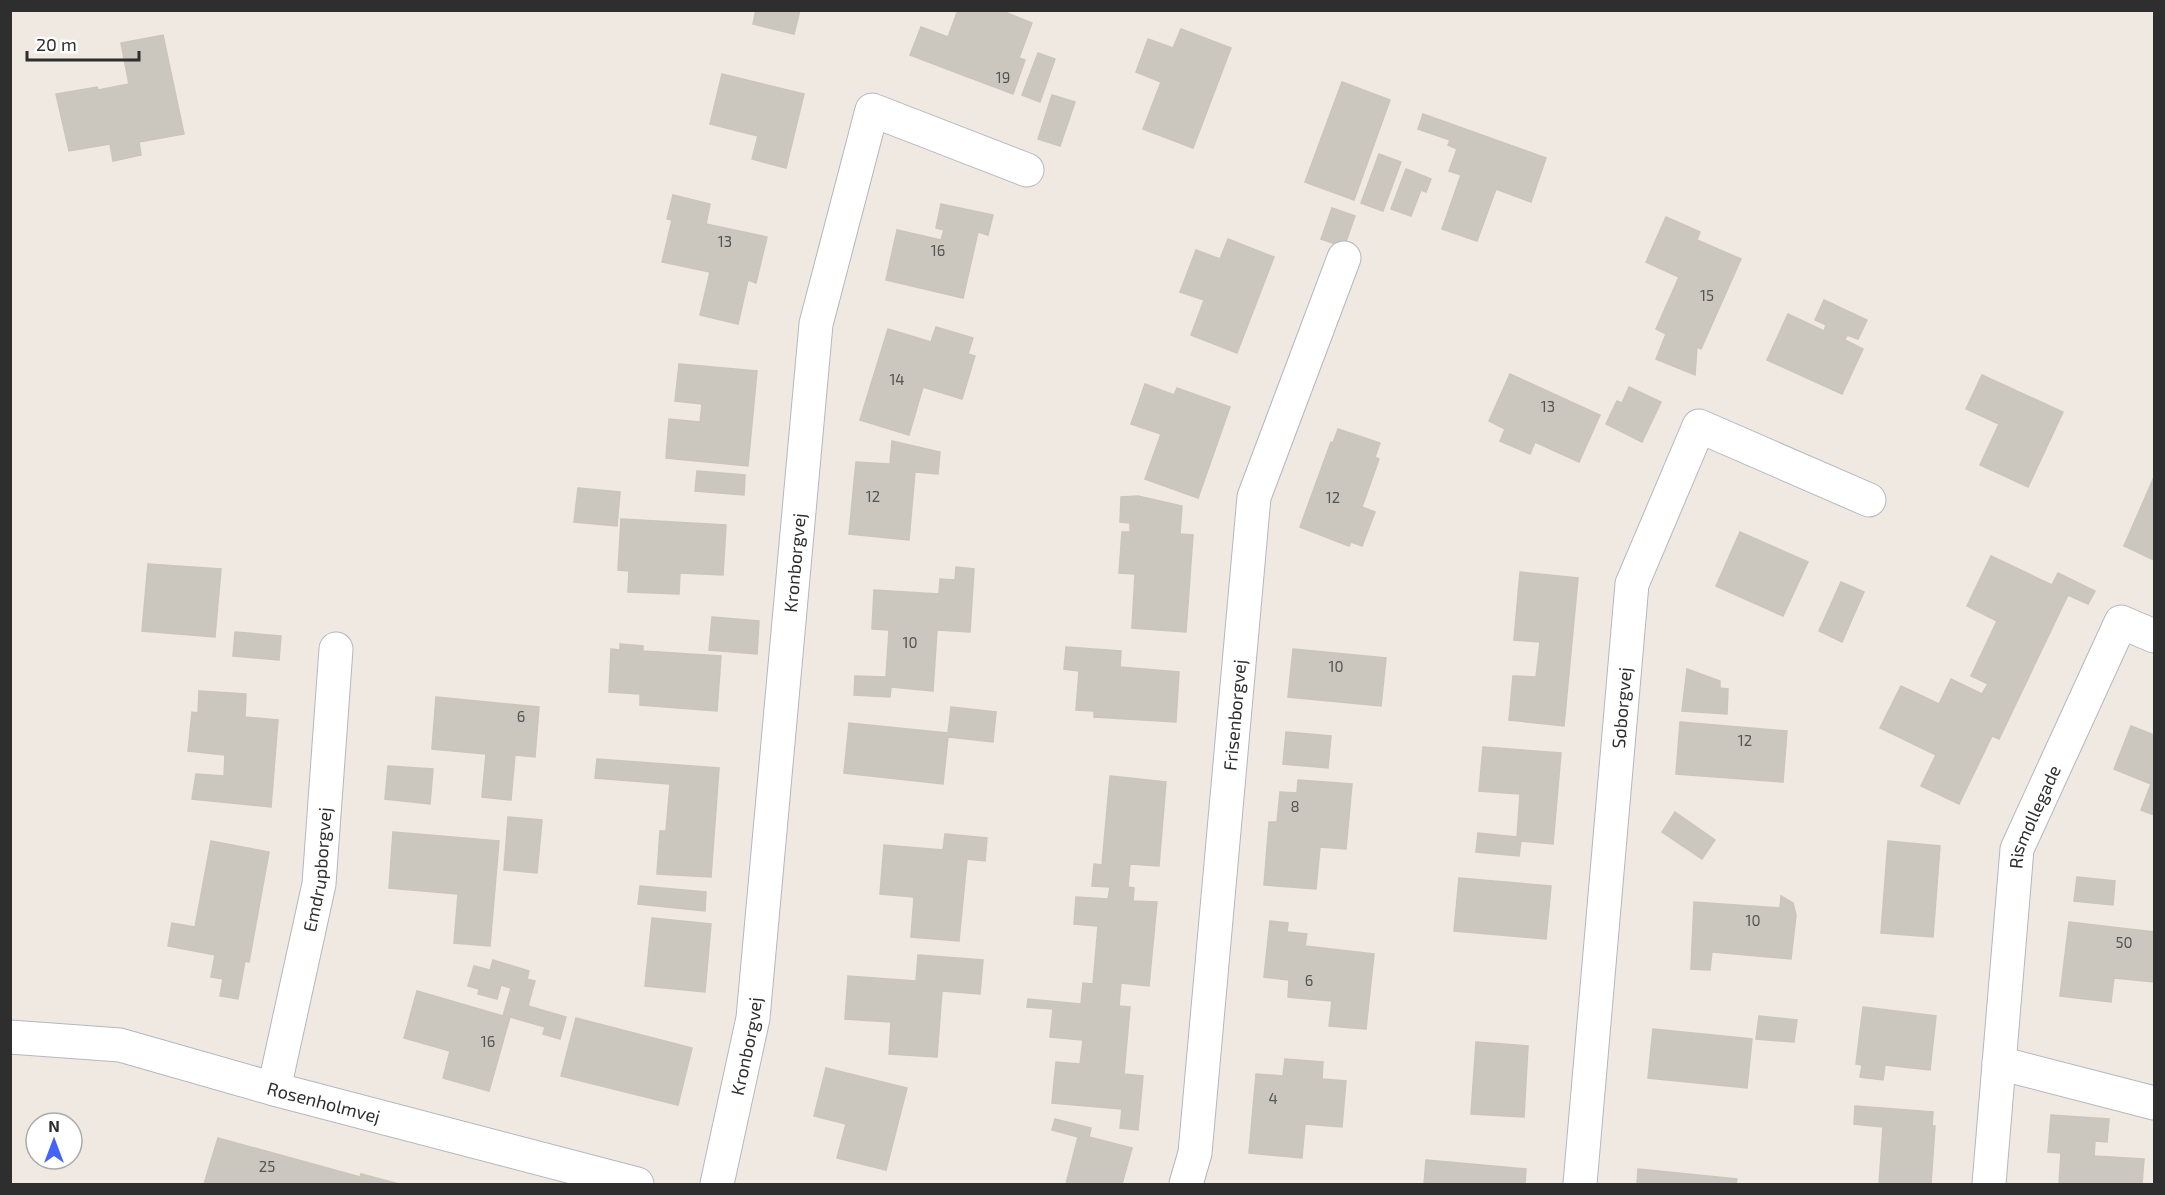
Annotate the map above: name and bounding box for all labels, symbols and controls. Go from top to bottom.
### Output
scale bar [27,24,140,62]
text: 20 m [36,33,77,55]
house number: 19 [996,68,1010,86]
house number: 13 [718,232,732,250]
house number: 16 [931,241,945,259]
house number: 15 [1700,286,1714,304]
house number: 14 [889,370,905,388]
house number: 13 [1541,397,1555,415]
house number: 12 [866,487,880,505]
house number: 12 [1326,488,1340,506]
street label: Kronborgvej [779,512,810,613]
house number: 10 [902,633,918,651]
house number: 10 [1328,657,1344,675]
street label: Frisenborgvej [1218,658,1250,772]
street label: Søborgvej [1607,666,1636,749]
house number: 6 [517,707,525,725]
house number: 12 [1738,731,1752,749]
street label: Rismøllegade [2004,761,2065,870]
house number: 8 [1290,797,1300,815]
street label: Emdrupborgvej [298,807,336,934]
house number: 10 [1745,911,1761,929]
house number: 50 [2115,933,2133,951]
house number: 6 [1305,971,1313,989]
street label: Kronborgvej [726,996,766,1097]
house number: 16 [481,1032,495,1050]
street label: Rosenholmvej [265,1077,383,1127]
house number: 4 [1268,1089,1278,1107]
north arrow [24,1111,84,1171]
text: N [48,1116,60,1135]
house number: 25 [259,1157,275,1175]

